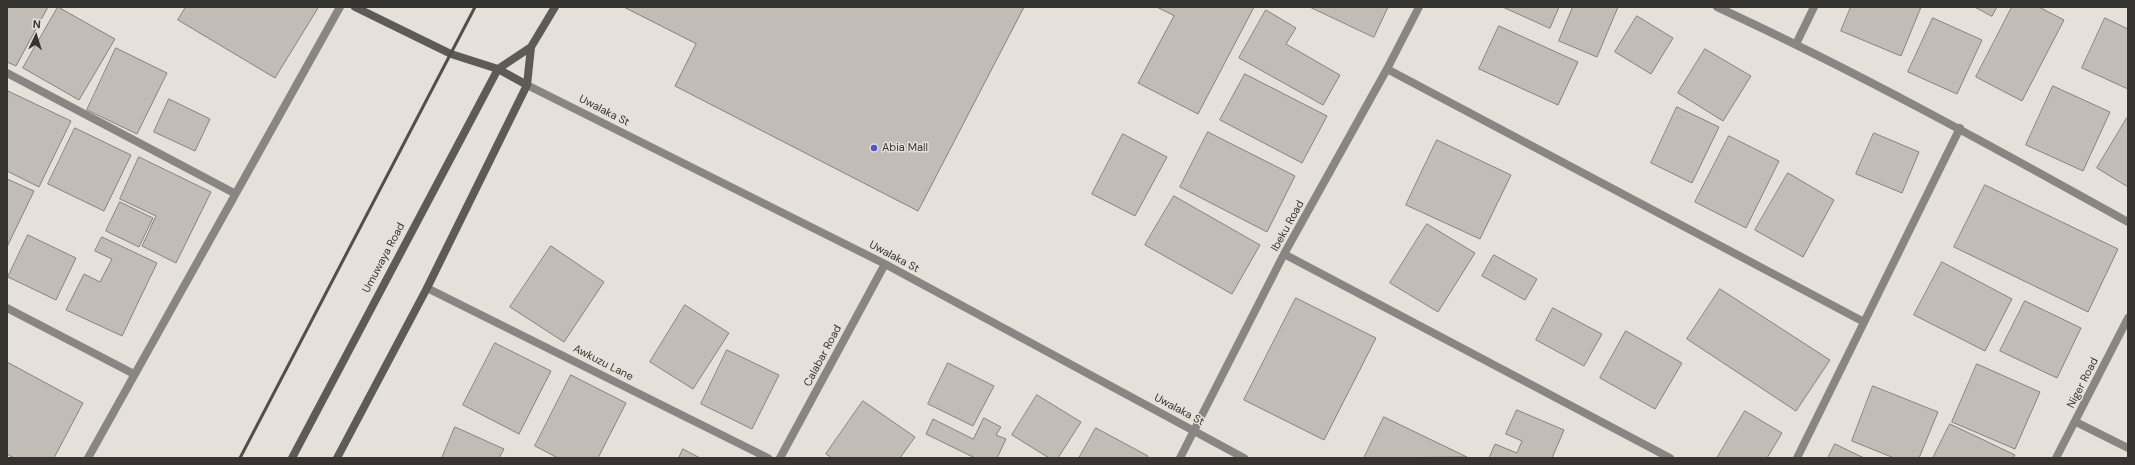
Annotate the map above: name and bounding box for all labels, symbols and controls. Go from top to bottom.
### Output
north arrow [16,16,56,56]
text: N [32,17,41,31]
street label: Uwalaka St [577,93,631,129]
place label: Abia Mall [882,141,928,155]
marker: Abia Mall [869,143,879,153]
street label: Ibeku Road [1269,198,1307,254]
street label: Umuwaya Road [360,221,408,295]
street label: Uwalaka St [867,238,921,276]
street label: Calabar Road [801,323,845,389]
street label: Awkuzu Lane [571,342,635,384]
street label: Niger Road [2065,355,2101,411]
street label: Uwalaka St [1152,391,1206,429]

